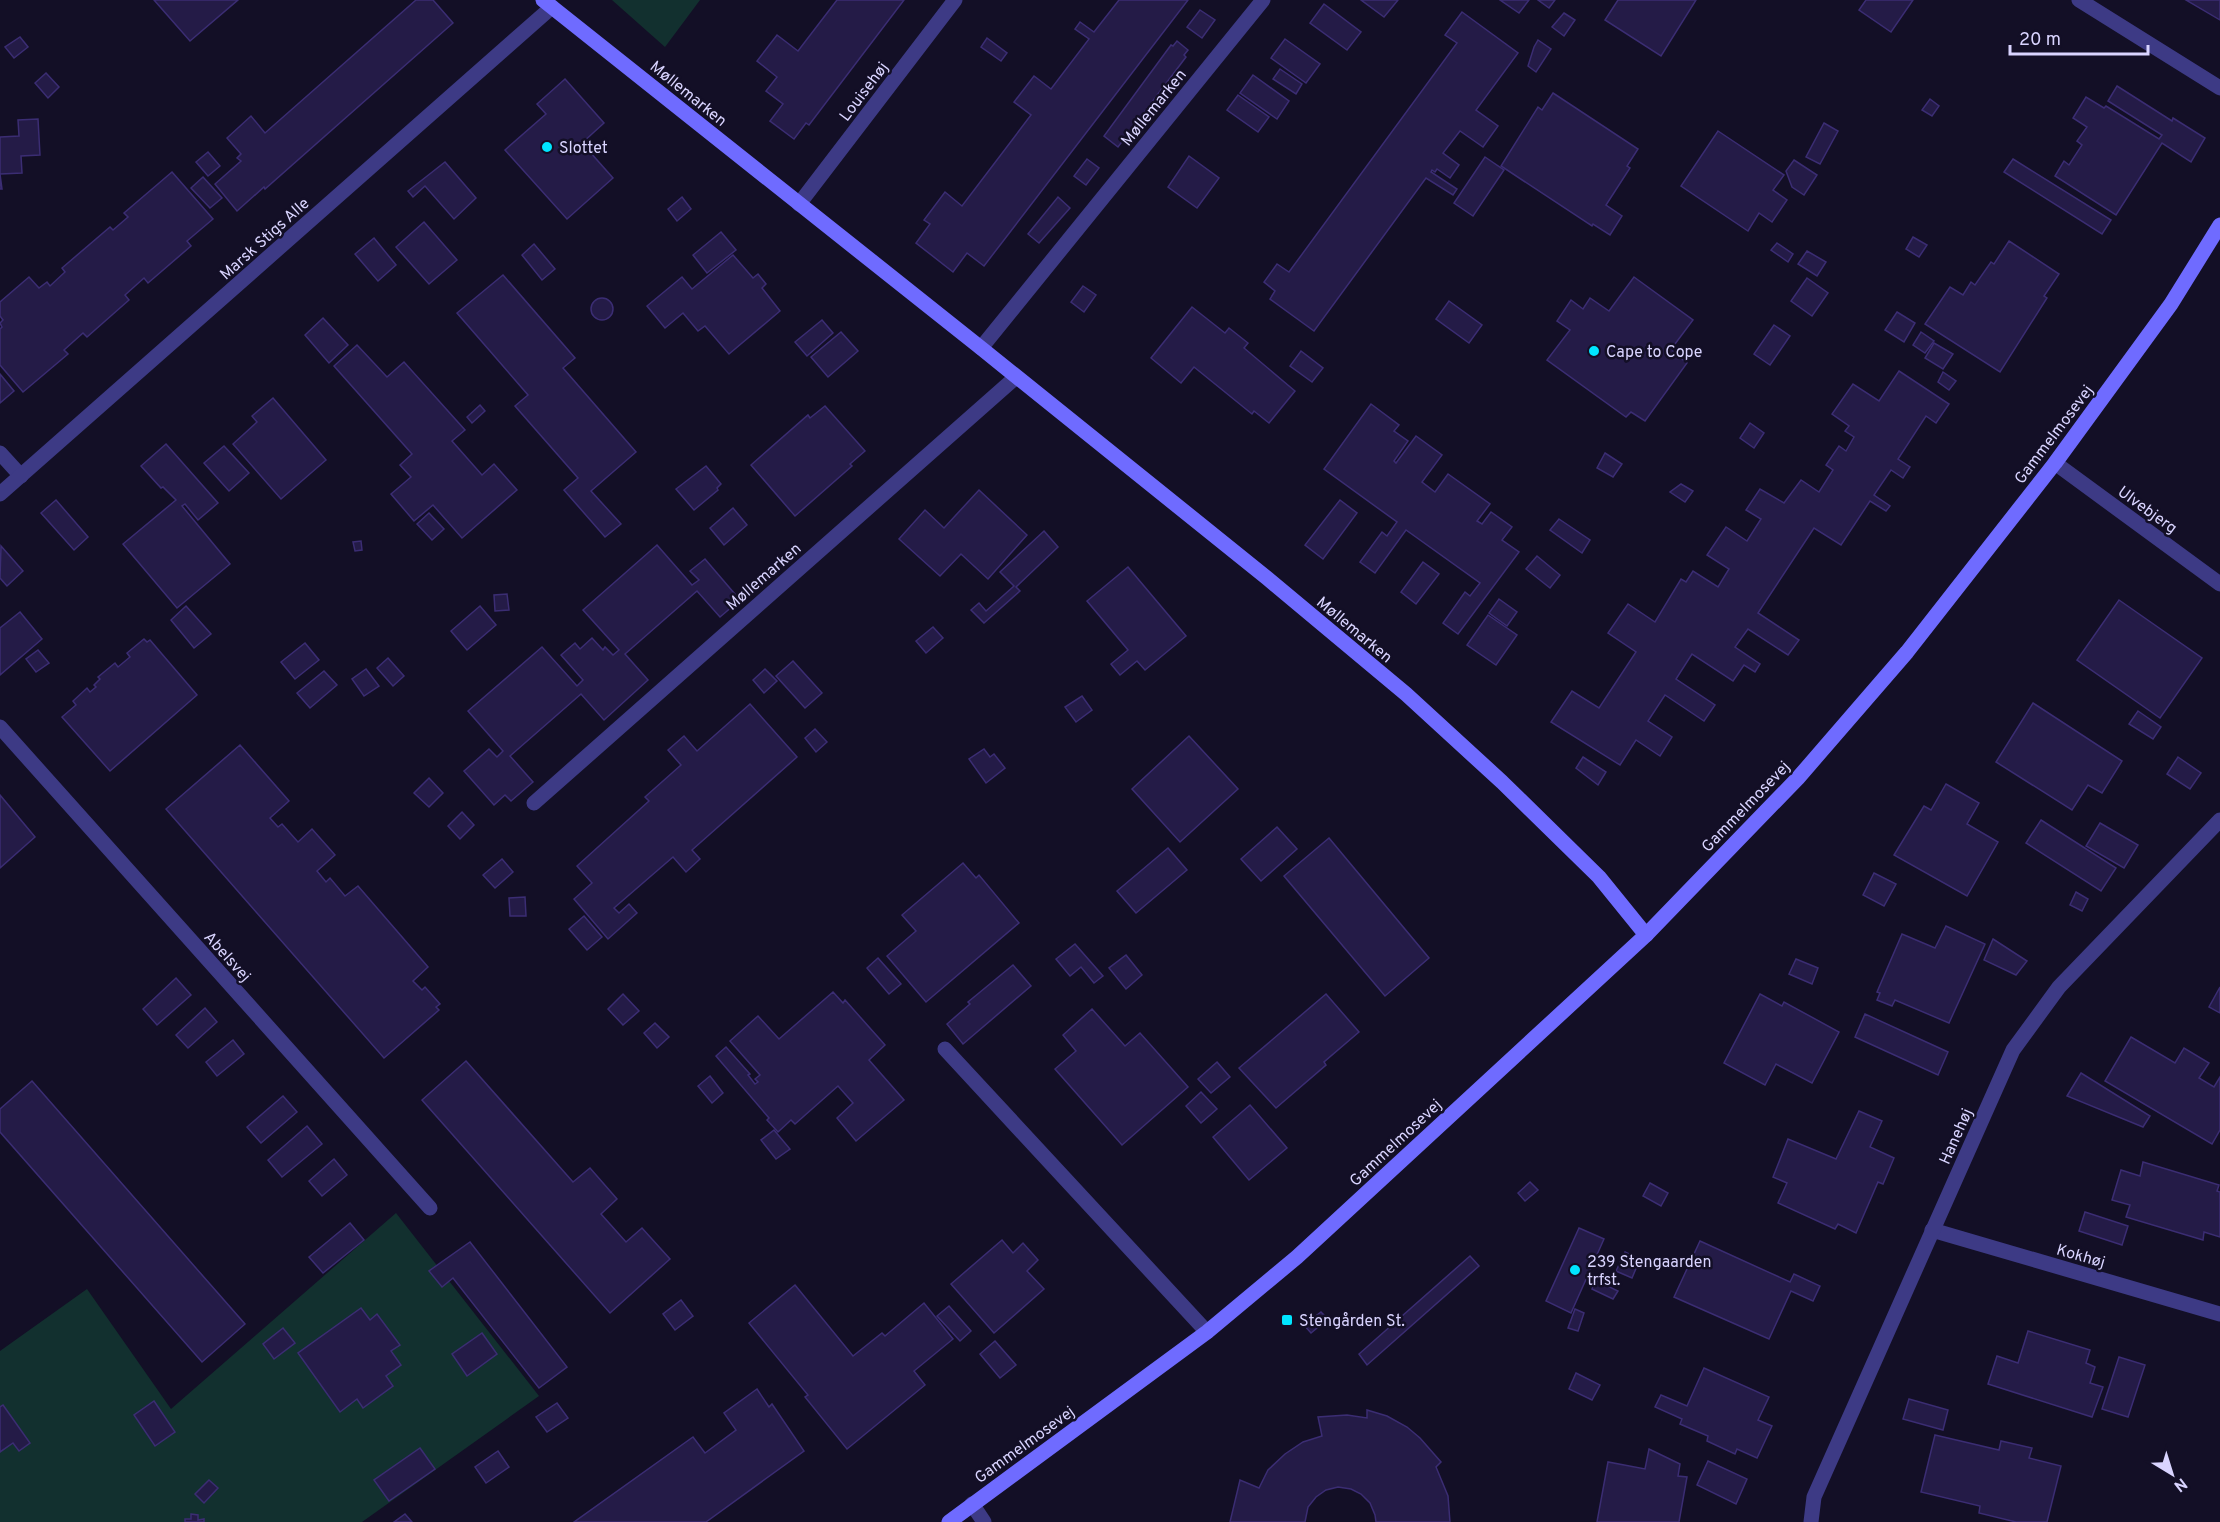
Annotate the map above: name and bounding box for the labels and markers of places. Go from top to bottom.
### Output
place label: Slottet [559,139,608,159]
marker: Slottet [540,140,554,154]
place label: Cape to Cope [1606,343,1702,363]
marker: Cape to Cope [1587,344,1601,358]
place label: 239 Stengaarden trfst. [1587,1253,1712,1291]
marker: 239 Stengaarden trfst. [1568,1263,1582,1277]
place label: Stengården St. [1299,1312,1405,1332]
marker: Stengården St. [1280,1313,1294,1327]

